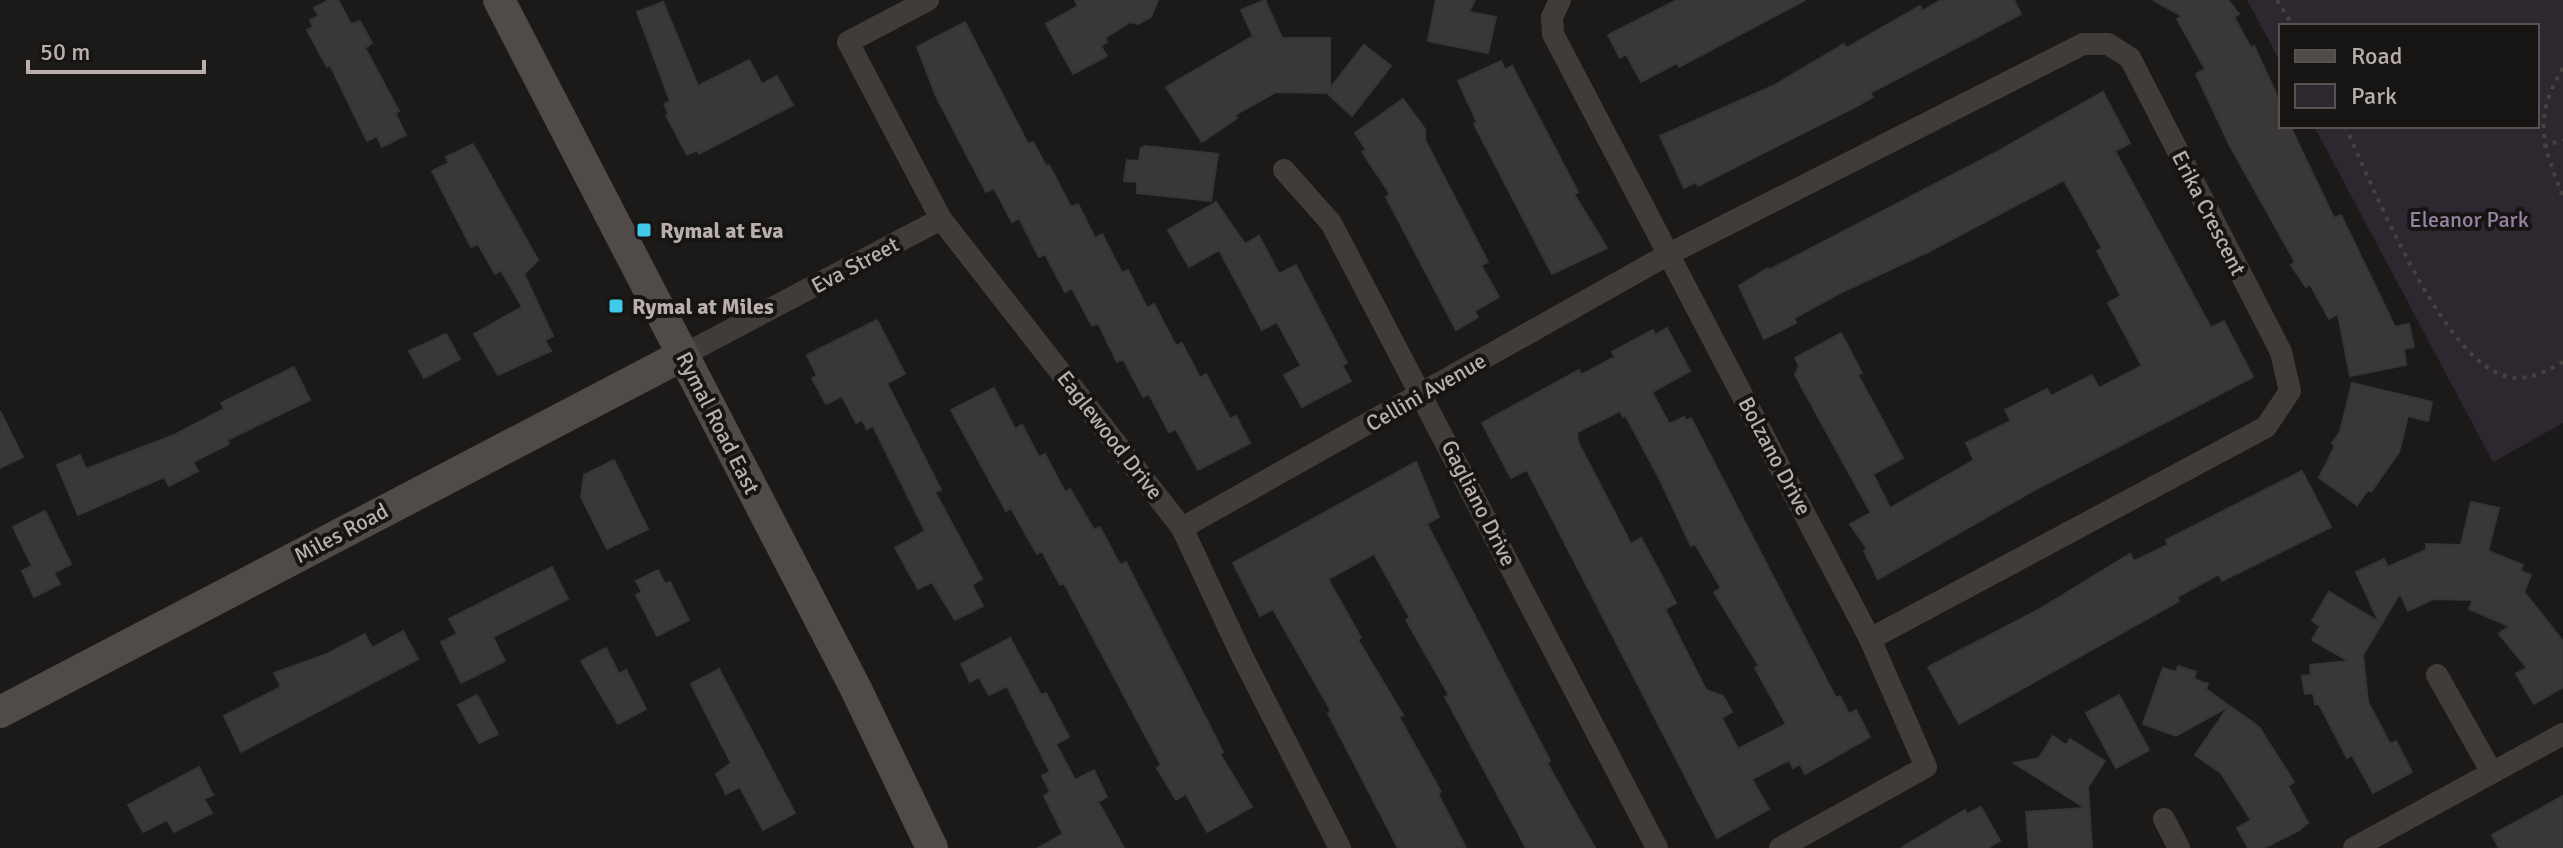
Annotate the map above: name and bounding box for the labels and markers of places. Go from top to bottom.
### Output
place label: Rymal at Eva [660,217,783,244]
marker: Rymal at Eva [635,221,653,239]
place label: Rymal at Miles [632,293,774,320]
marker: Rymal at Miles [607,297,625,315]

